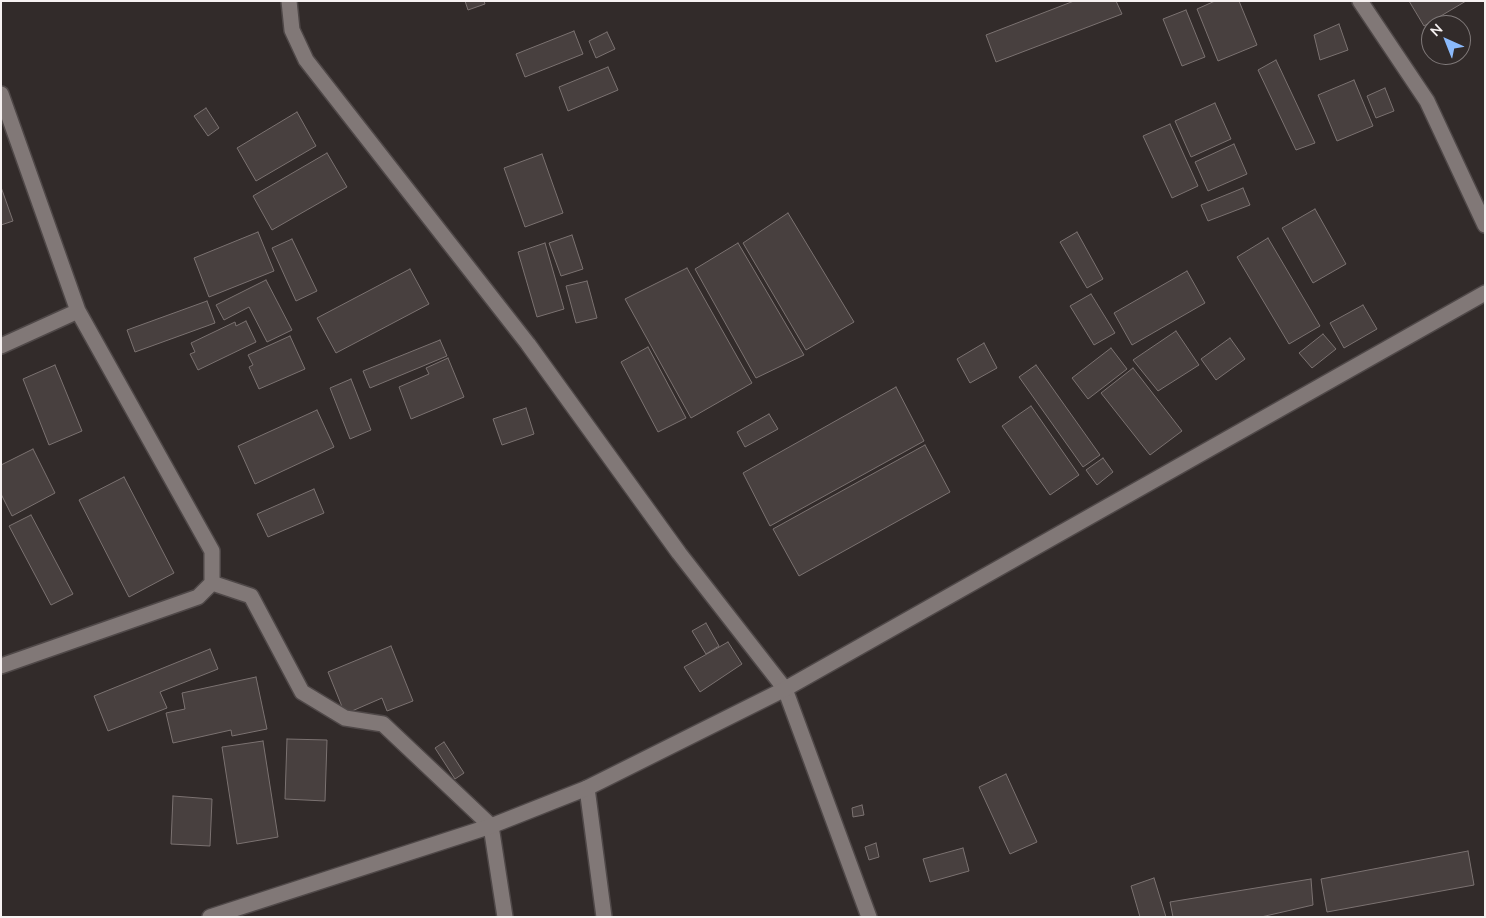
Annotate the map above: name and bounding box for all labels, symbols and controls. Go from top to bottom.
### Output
north arrow [1421,15,1471,65]
text: N [1426,20,1446,40]

